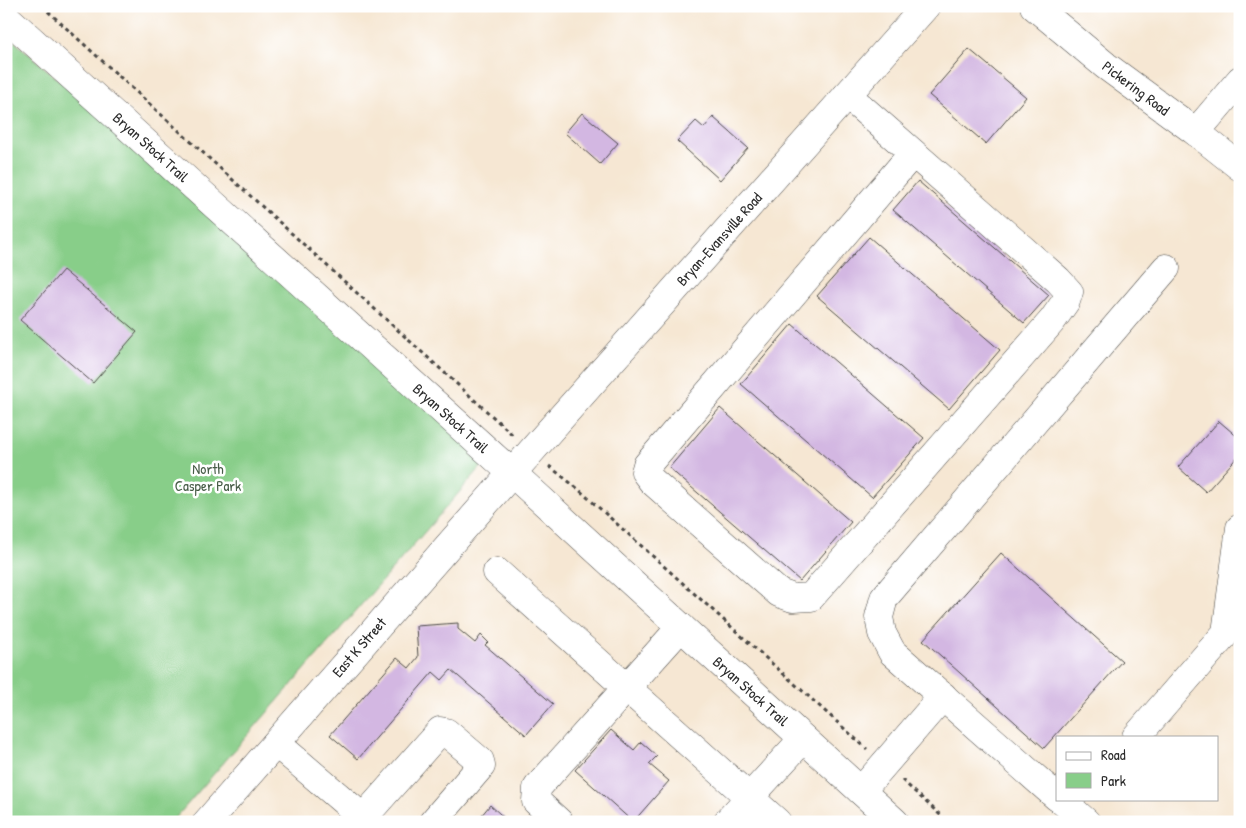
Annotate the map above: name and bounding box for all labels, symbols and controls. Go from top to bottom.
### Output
street label: Pickering Road [1098,56,1174,120]
street label: Bryan Stock Trail [109,107,193,187]
street label: Bryan-Evansville Road [671,188,767,290]
street label: Bryan Stock Trail [409,378,493,458]
park label: North Casper Park [175,458,241,496]
street label: East K Street [327,612,391,681]
street label: Bryan Stock Trail [709,651,793,731]
legend [1056,736,1218,800]
text: Road [1101,744,1126,765]
text: Park [1101,770,1126,791]

